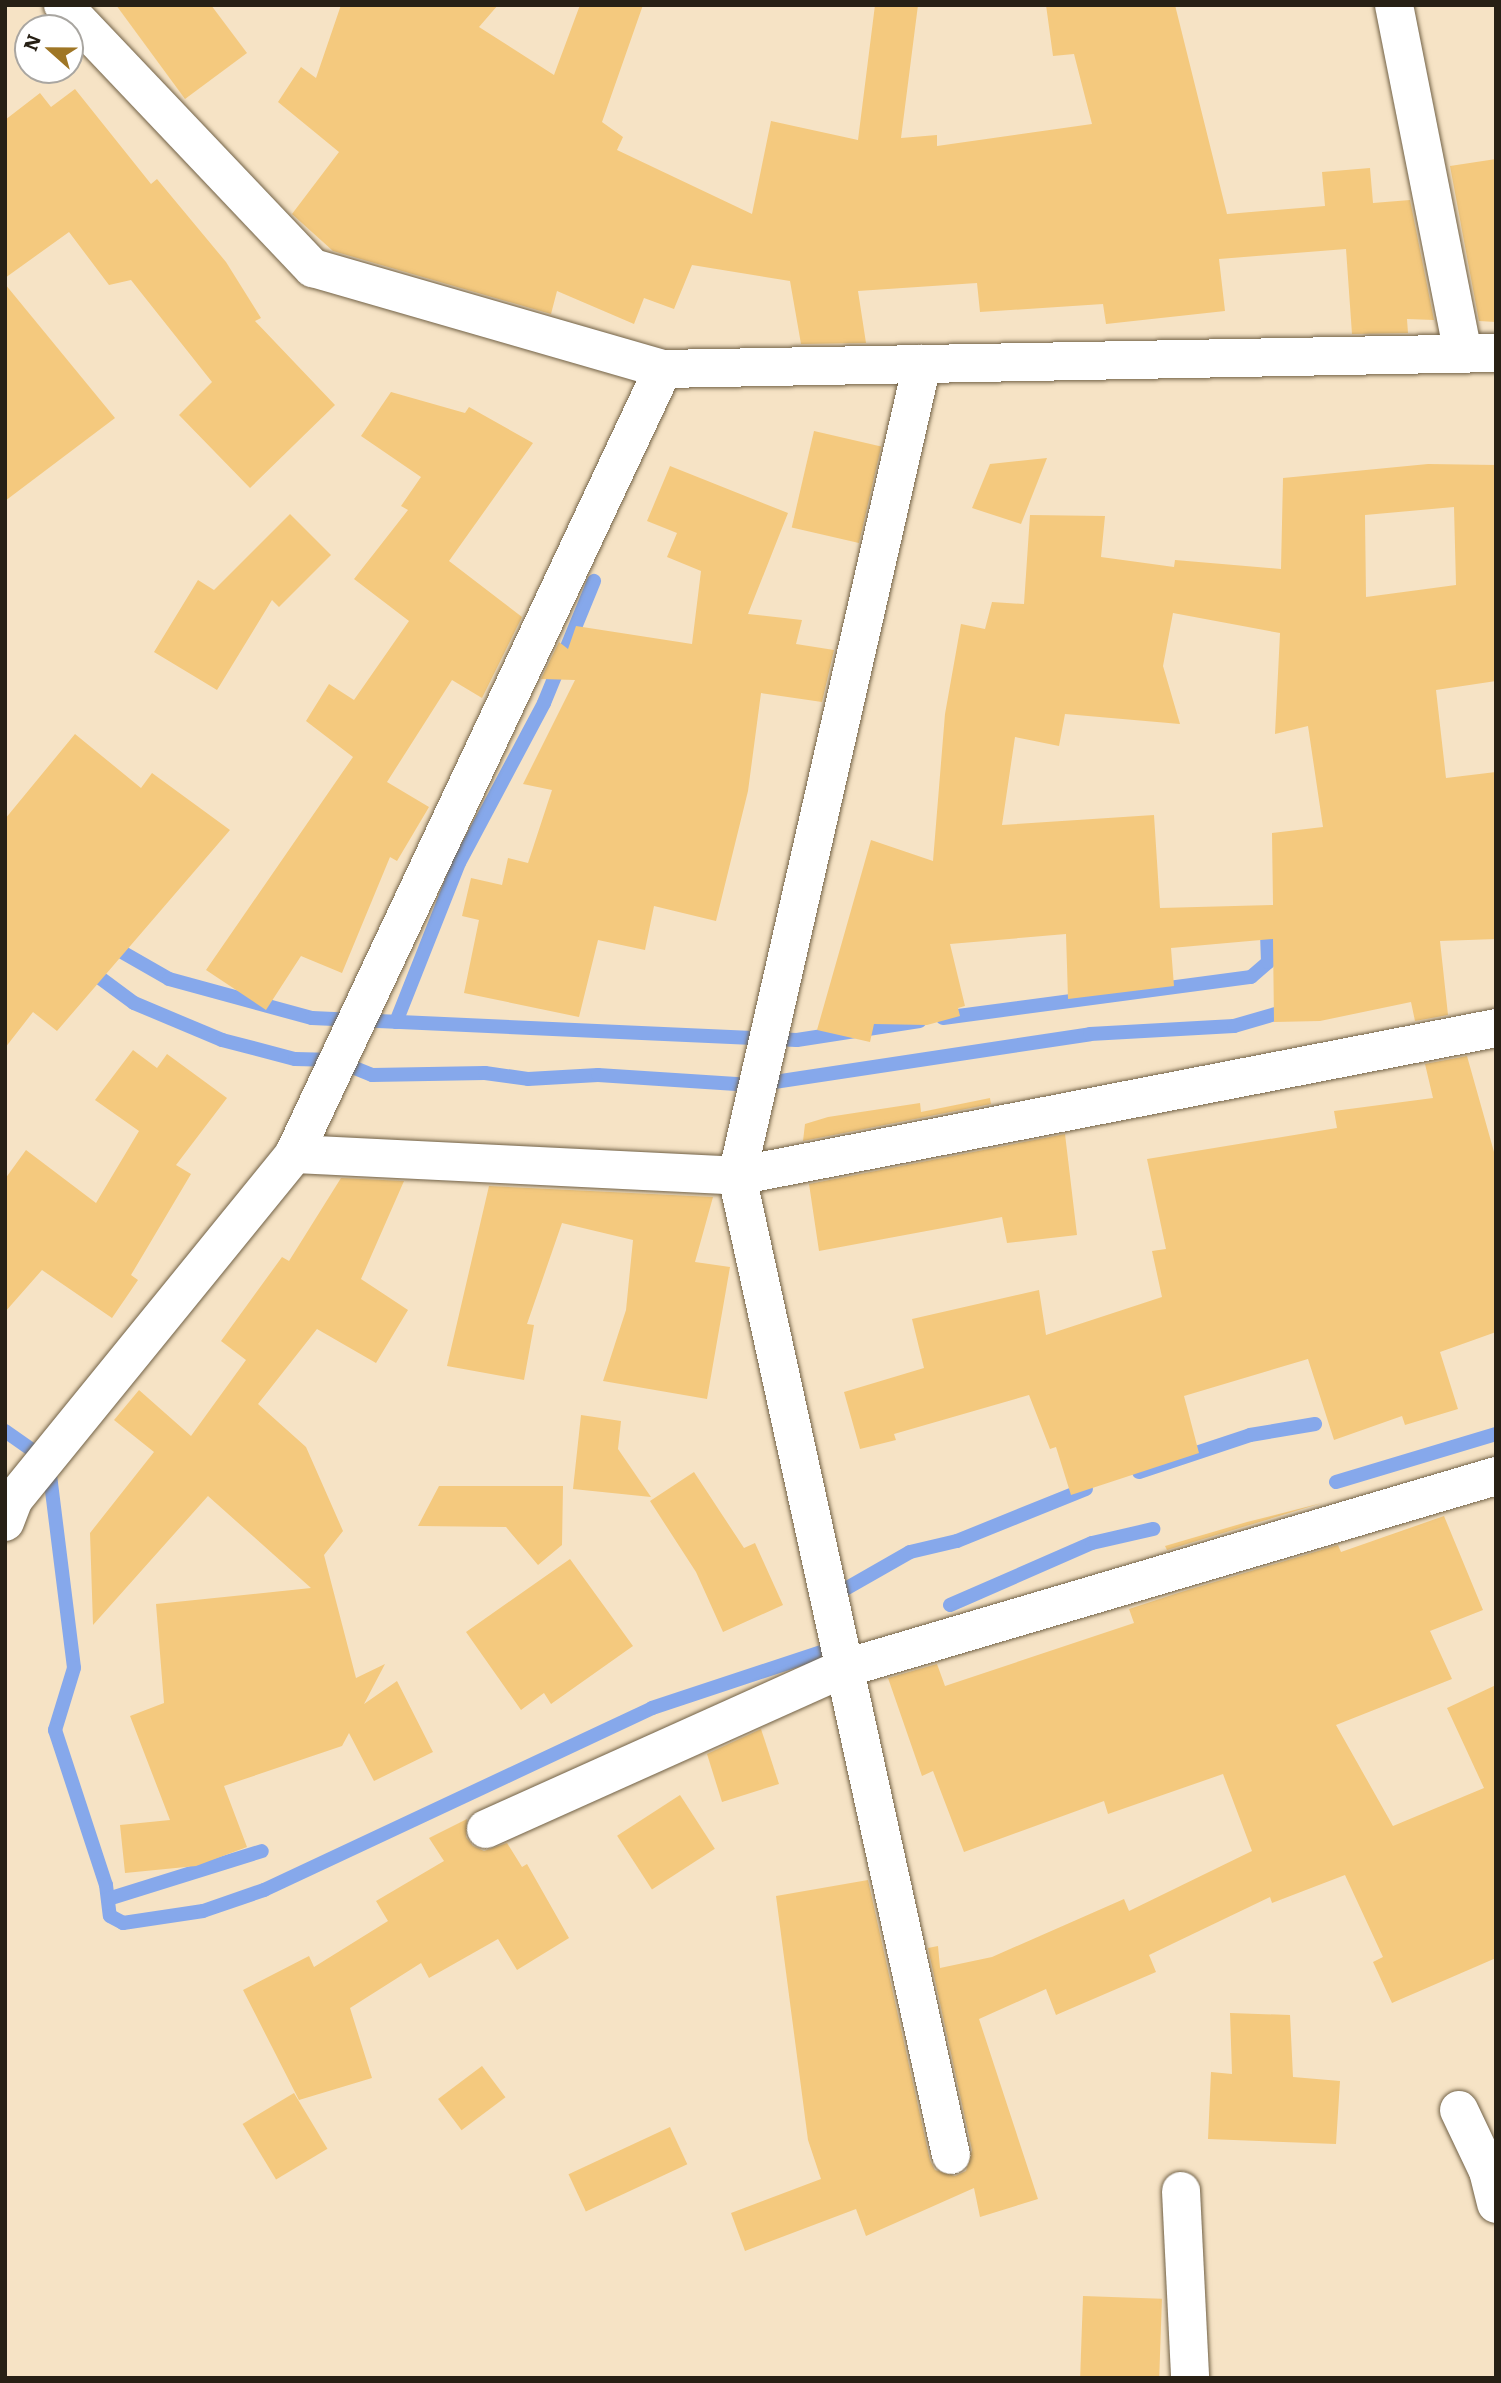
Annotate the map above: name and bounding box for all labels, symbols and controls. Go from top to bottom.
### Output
north arrow [14,14,84,84]
text: N [15,30,47,55]

